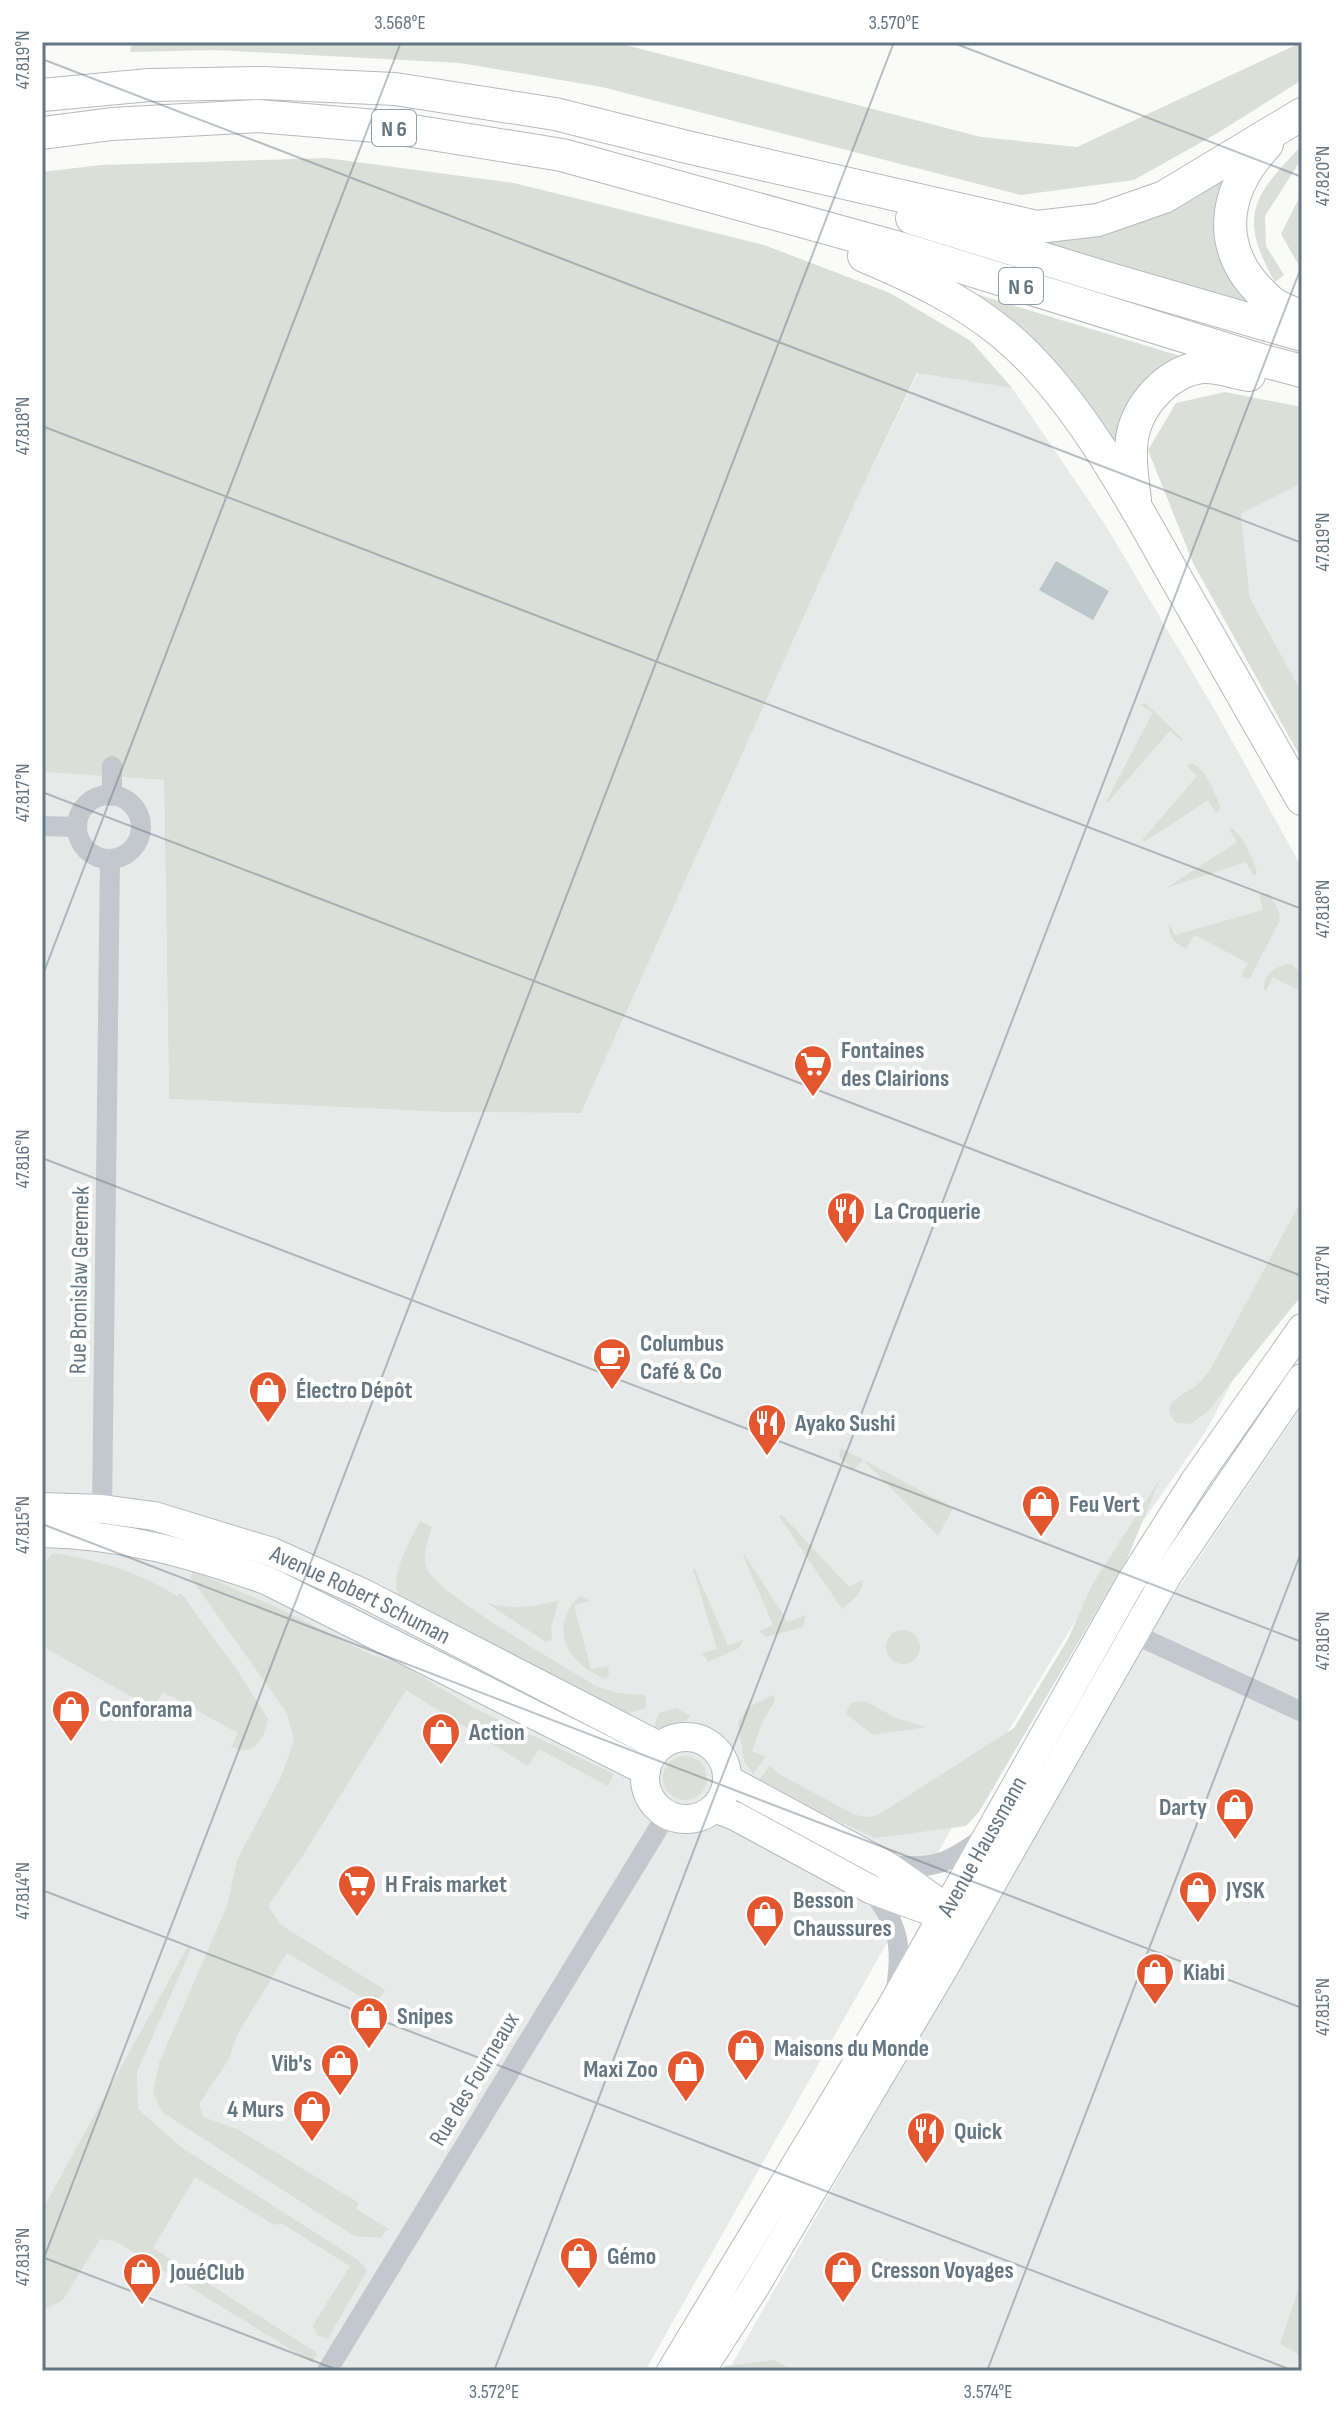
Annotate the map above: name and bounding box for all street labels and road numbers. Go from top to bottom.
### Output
road number: N 6 [372,110,416,146]
road number: N 6 [999,268,1043,304]
street label: Rue Bronislaw Geremek [63,1186,96,1374]
street label: Avenue Robert Schuman [265,1539,455,1651]
street label: Avenue Haussmann [931,1771,1033,1922]
street label: Rue des Fourneaux [423,2007,526,2151]

